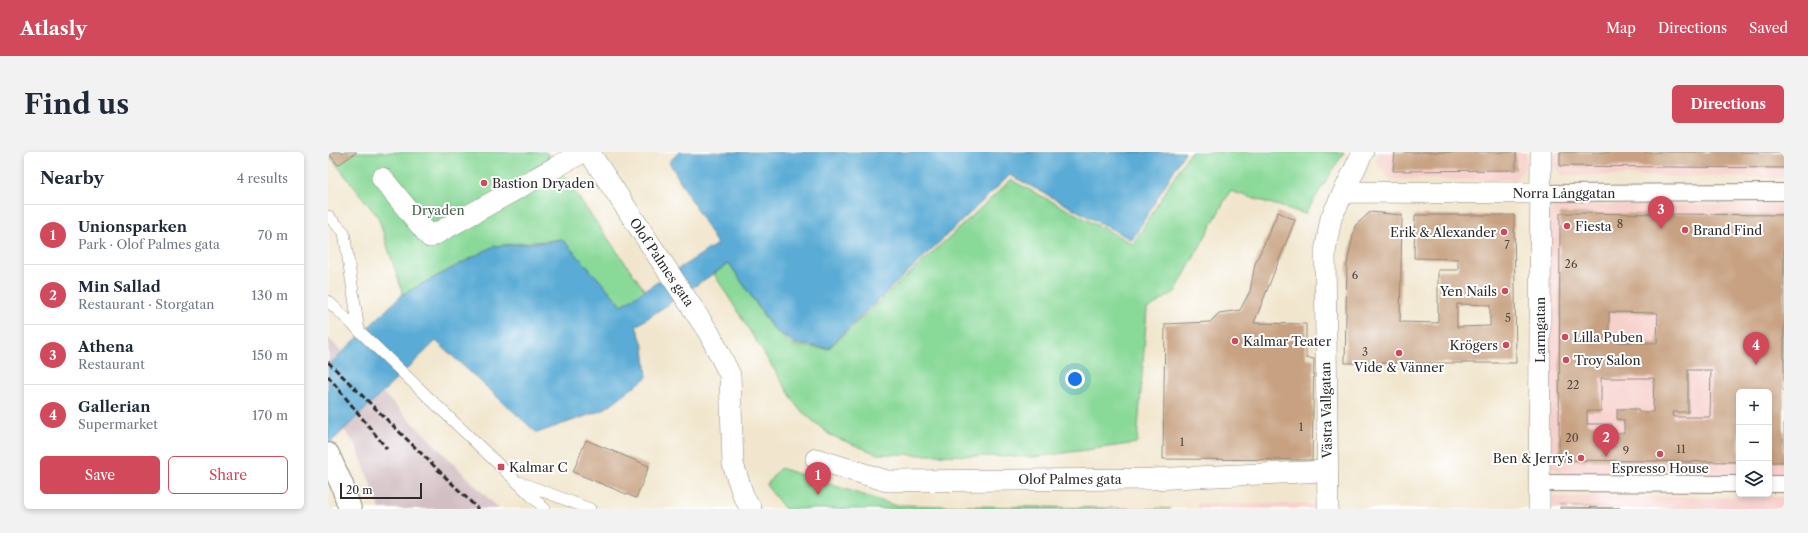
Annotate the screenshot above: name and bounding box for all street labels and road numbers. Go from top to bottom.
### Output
street label: Norra Långgatan [1512,185,1616,201]
street label: Olof Palmes gata [626,215,698,309]
street label: Larmgatan [1532,297,1548,363]
street label: Västra Vallgatan [1317,362,1335,459]
street label: Olof Palmes gata [1018,471,1122,487]

